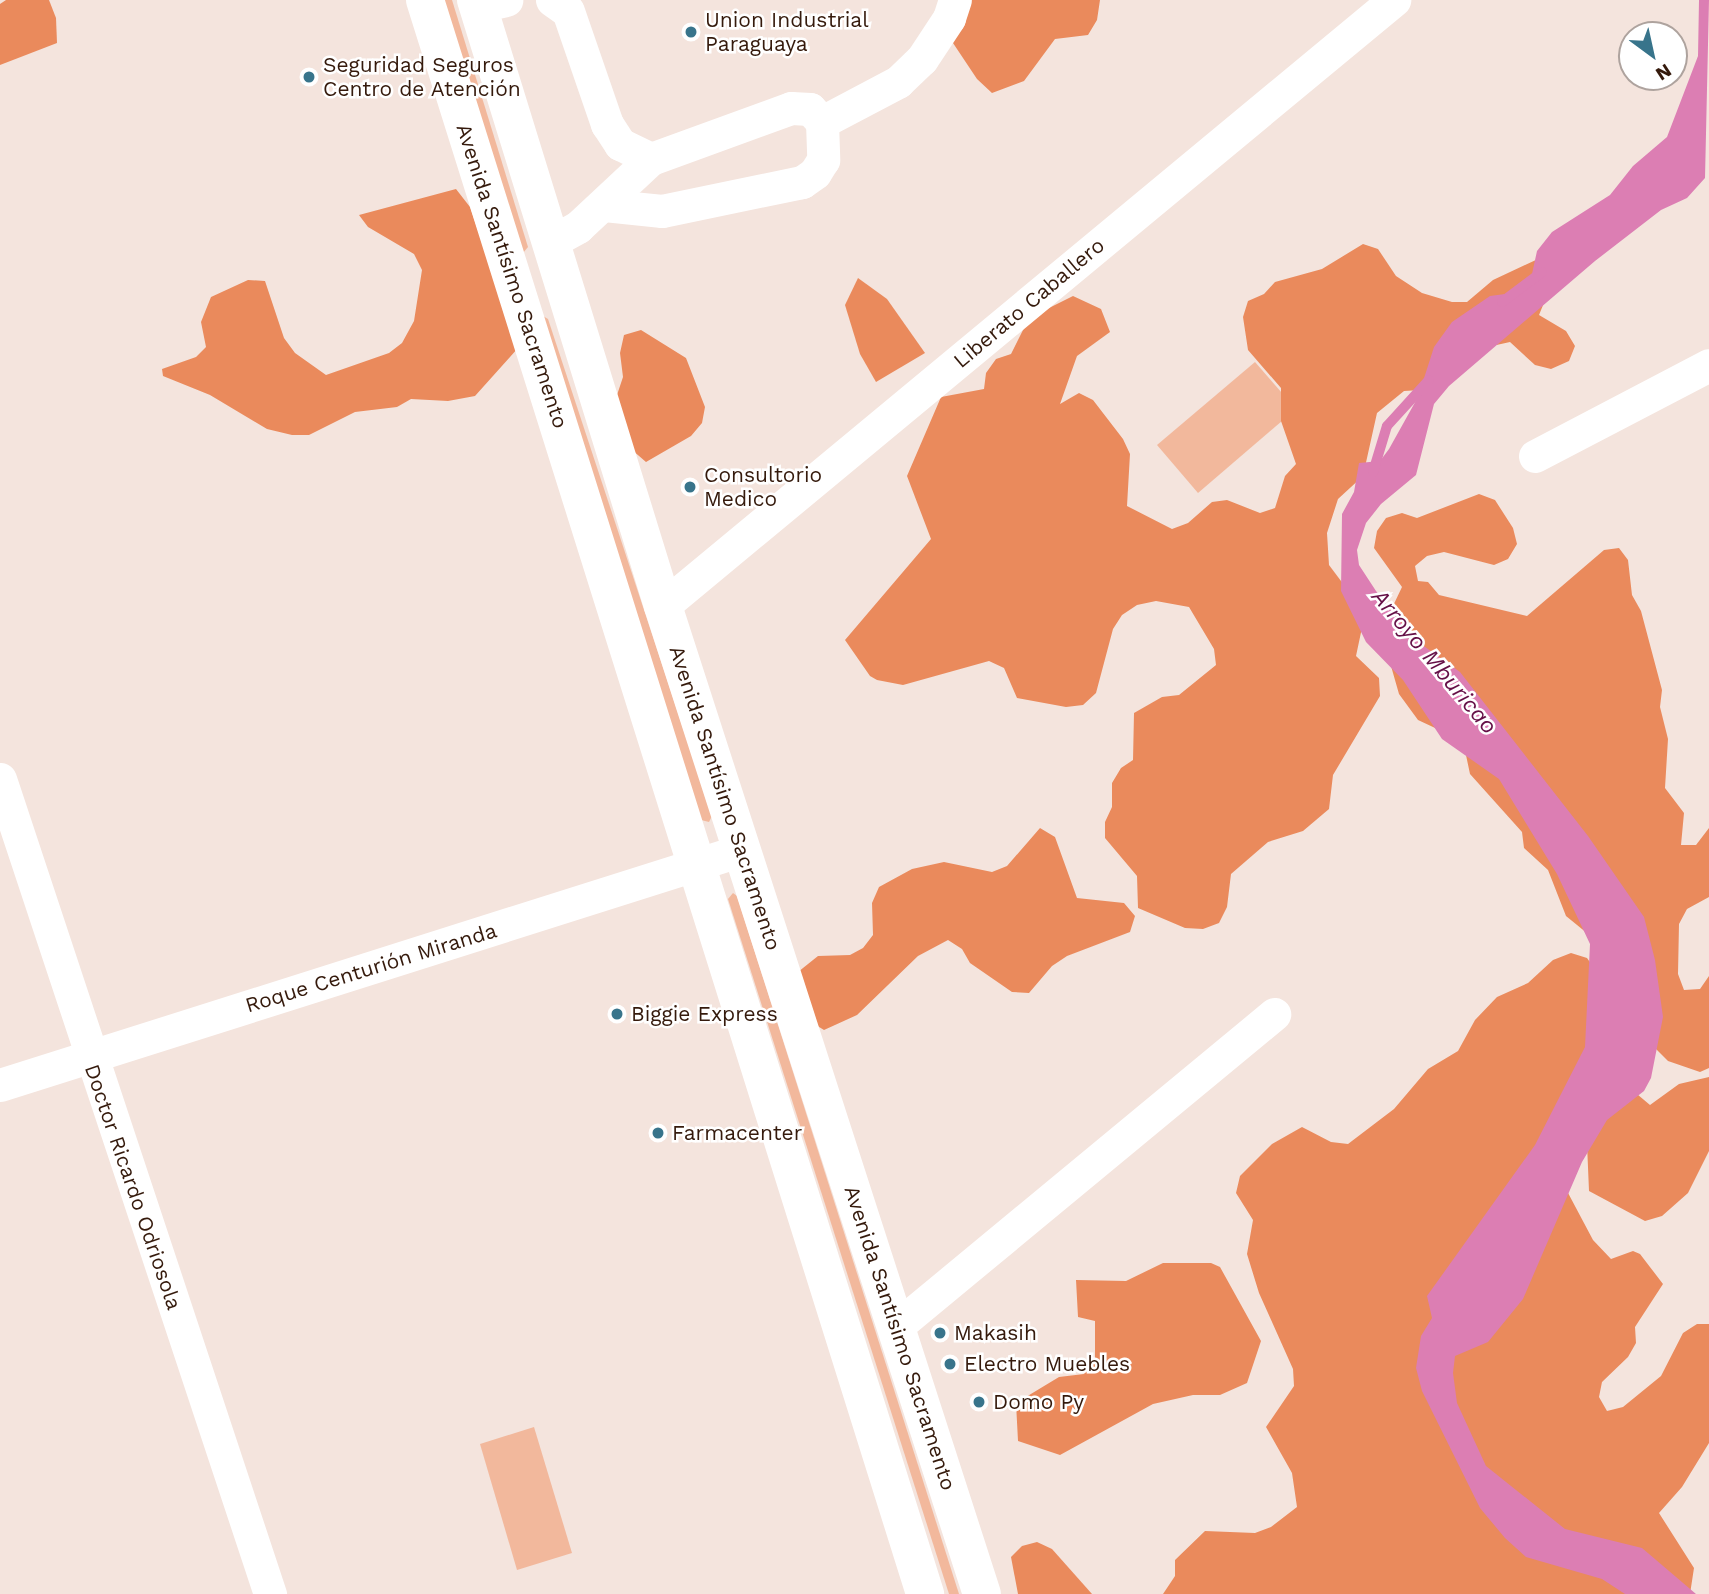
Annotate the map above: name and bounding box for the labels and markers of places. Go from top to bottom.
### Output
place label: Union Industrial Paraguaya [705,7,869,57]
marker: Union Industrial Paraguaya [683,24,699,40]
place label: Seguridad Seguros Centro de Atención [323,52,522,102]
marker: Seguridad Seguros Centro de Atención [301,69,317,85]
place label: Consultorio Medico [704,462,822,512]
marker: Consultorio Medico [682,479,698,495]
place label: Biggie Express [631,1001,778,1027]
marker: Biggie Express [609,1006,625,1022]
place label: Farmacenter [672,1120,802,1146]
marker: Farmacenter [650,1125,666,1141]
place label: Makasih [954,1320,1037,1346]
marker: Makasih [932,1325,948,1341]
place label: Electro Muebles [964,1351,1130,1377]
marker: Electro Muebles [942,1356,958,1372]
place label: Domo Py [993,1389,1084,1415]
marker: Domo Py [971,1394,987,1410]

